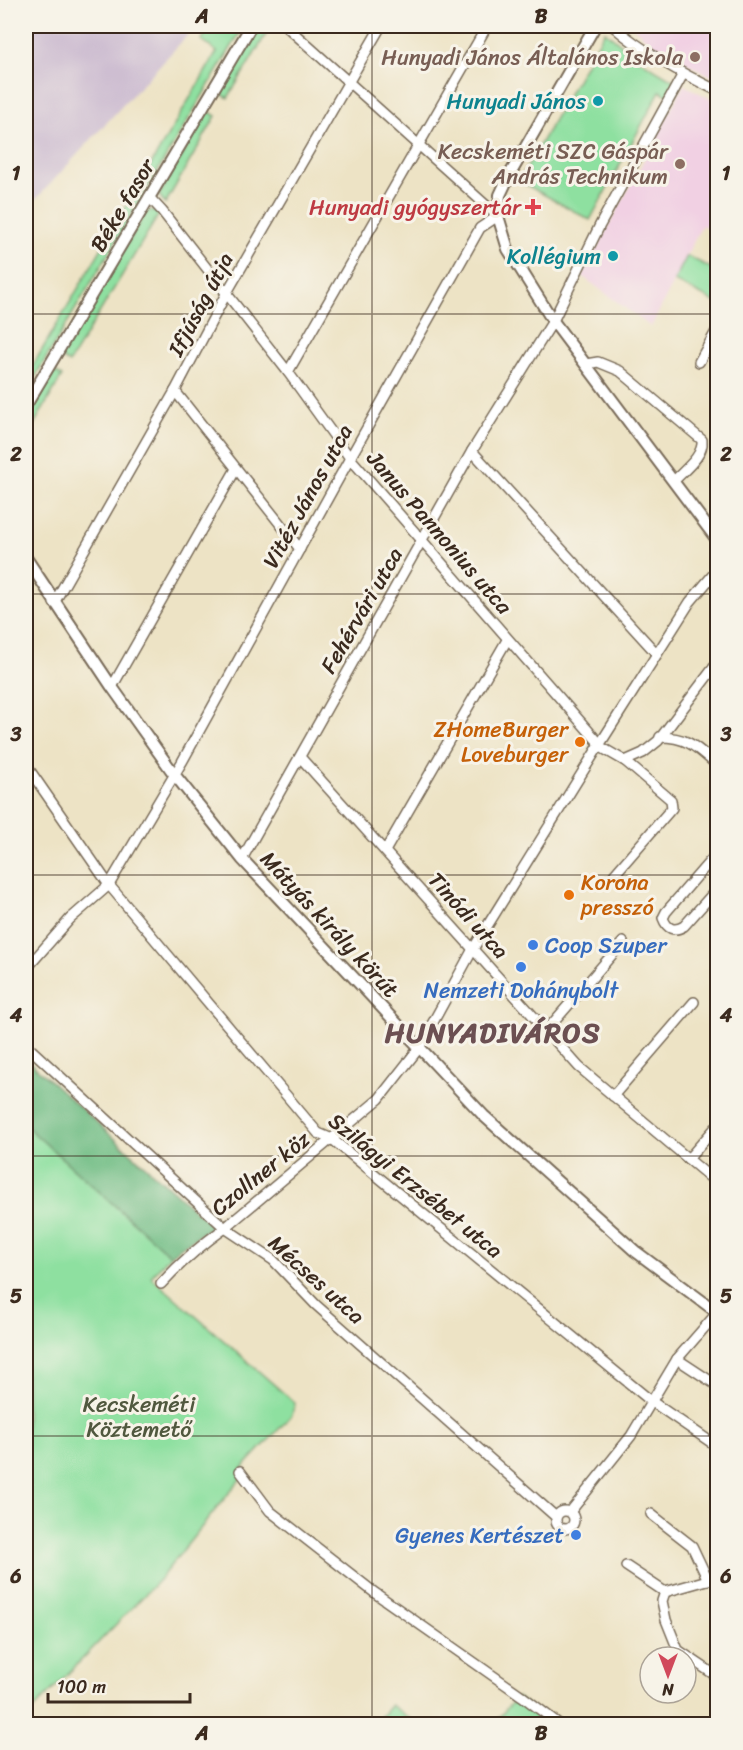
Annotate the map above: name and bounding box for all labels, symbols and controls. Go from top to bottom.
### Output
text: A [194,0,209,34]
text: B [535,0,548,34]
place label: Hunyadi János Általános Iskola [381,38,684,77]
marker: Hunyadi János Általános Iskola [688,50,702,64]
place label: Hunyadi János [446,82,587,121]
marker: Hunyadi János [591,94,605,108]
place label: Kecskeméti SZC Gáspár András Technikum [438,132,669,196]
street label: Béke fasor [79,149,167,260]
text: 1 [12,156,21,191]
text: 1 [722,156,731,191]
marker: Kecskeméti SZC Gáspár András Technikum [673,157,687,171]
place label: Hunyadi gyógyszertár [309,188,522,227]
marker: Hunyadi gyógyszertár [526,200,540,214]
place label: Kollégium [507,237,601,276]
street label: Ifjúság útja [156,245,244,364]
marker: Kollégium [606,249,620,263]
street label: Vitéz János utca [252,417,363,576]
text: 2 [9,437,22,472]
text: 2 [719,437,732,472]
street label: Janus Pannonius utca [356,440,523,624]
street label: Fehérvári utca [309,540,413,681]
place label: ZHomeBurger Loveburger [434,710,570,774]
text: 3 [10,717,22,752]
text: 3 [720,717,732,752]
marker: ZHomeBurger Loveburger [573,735,587,749]
street label: Mátyás király körút [250,841,409,1008]
street label: Tinódi utca [418,862,519,968]
place label: Korona presszó [580,863,655,927]
marker: Korona presszó [562,888,576,902]
place label: Coop Szuper [545,926,668,965]
marker: Coop Szuper [526,938,540,952]
marker: Nemzeti Dohánybolt [514,960,528,974]
place label: Nemzeti Dohánybolt [424,971,619,1010]
text: 4 [9,998,23,1033]
text: 4 [719,998,733,1033]
district label: HUNYADIVÁROS [385,1008,601,1057]
street label: Szilágyi Erzsébet utca [319,1102,512,1269]
street label: Czollner köz [202,1120,319,1226]
street label: Mécses utca [259,1225,374,1334]
text: 5 [10,1279,22,1314]
text: 5 [720,1279,732,1314]
park label: Kecskeméti Köztemető [83,1385,196,1449]
place label: Gyenes Kertészet [395,1516,564,1555]
marker: Gyenes Kertészet [569,1528,583,1542]
text: 6 [9,1559,22,1594]
text: 6 [719,1559,732,1594]
north arrow [638,1645,698,1705]
scale bar [48,1666,190,1704]
text: 100 m [57,1671,106,1703]
text: N [662,1675,675,1704]
text: A [194,1716,209,1750]
text: B [535,1716,548,1750]

